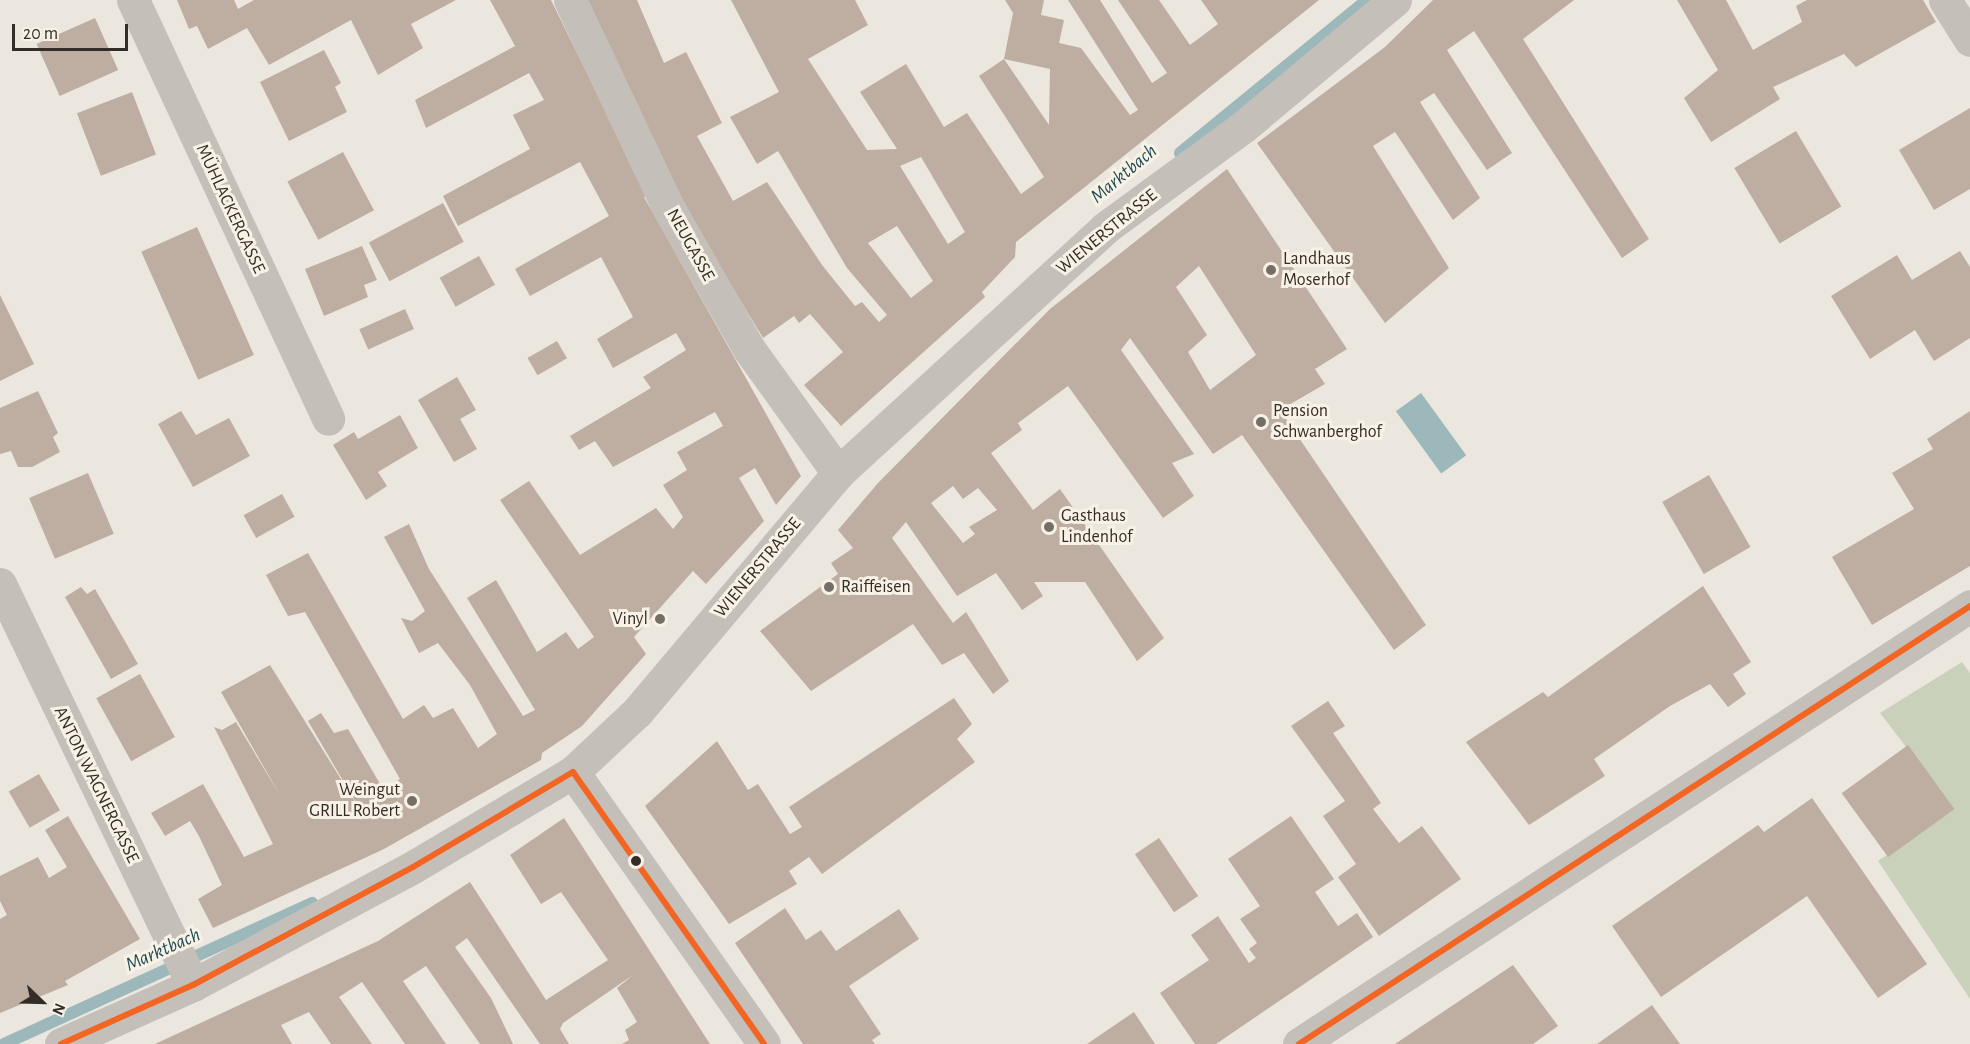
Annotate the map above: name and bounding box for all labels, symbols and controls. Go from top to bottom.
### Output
scale bar [15,12,130,50]
text: 20 m [23,25,58,43]
water label: Marktbach [1086,139,1162,209]
street label: MÜHLACKERGASSE [191,141,269,277]
street label: WIENERSTRASSE [1052,185,1162,279]
street label: NEUGASSE [661,205,719,285]
place label: Landhaus Moserhof [1283,249,1351,292]
marker: Landhaus Moserhof [1264,263,1278,277]
place label: Pension Schwanberghof [1273,401,1382,444]
marker: Pension Schwanberghof [1254,415,1268,429]
place label: Gasthaus Lindenhof [1061,506,1132,548]
street label: WIENERSTRASSE [710,514,806,622]
marker: Gasthaus Lindenhof [1042,520,1056,534]
place label: Raiffeisen [841,576,911,598]
marker: Raiffeisen [822,580,836,594]
place label: Vinyl [612,608,648,630]
marker: Vinyl [653,612,667,626]
street label: ANTON WAGNERGASSE [49,703,143,867]
place label: Weingut GRILL Robert [309,780,400,822]
marker: Weingut GRILL Robert [405,794,419,808]
unlabelled marker [630,855,642,867]
water label: Marktbach [122,923,204,977]
north arrow [12,972,72,1032]
text: N [49,1001,68,1017]

